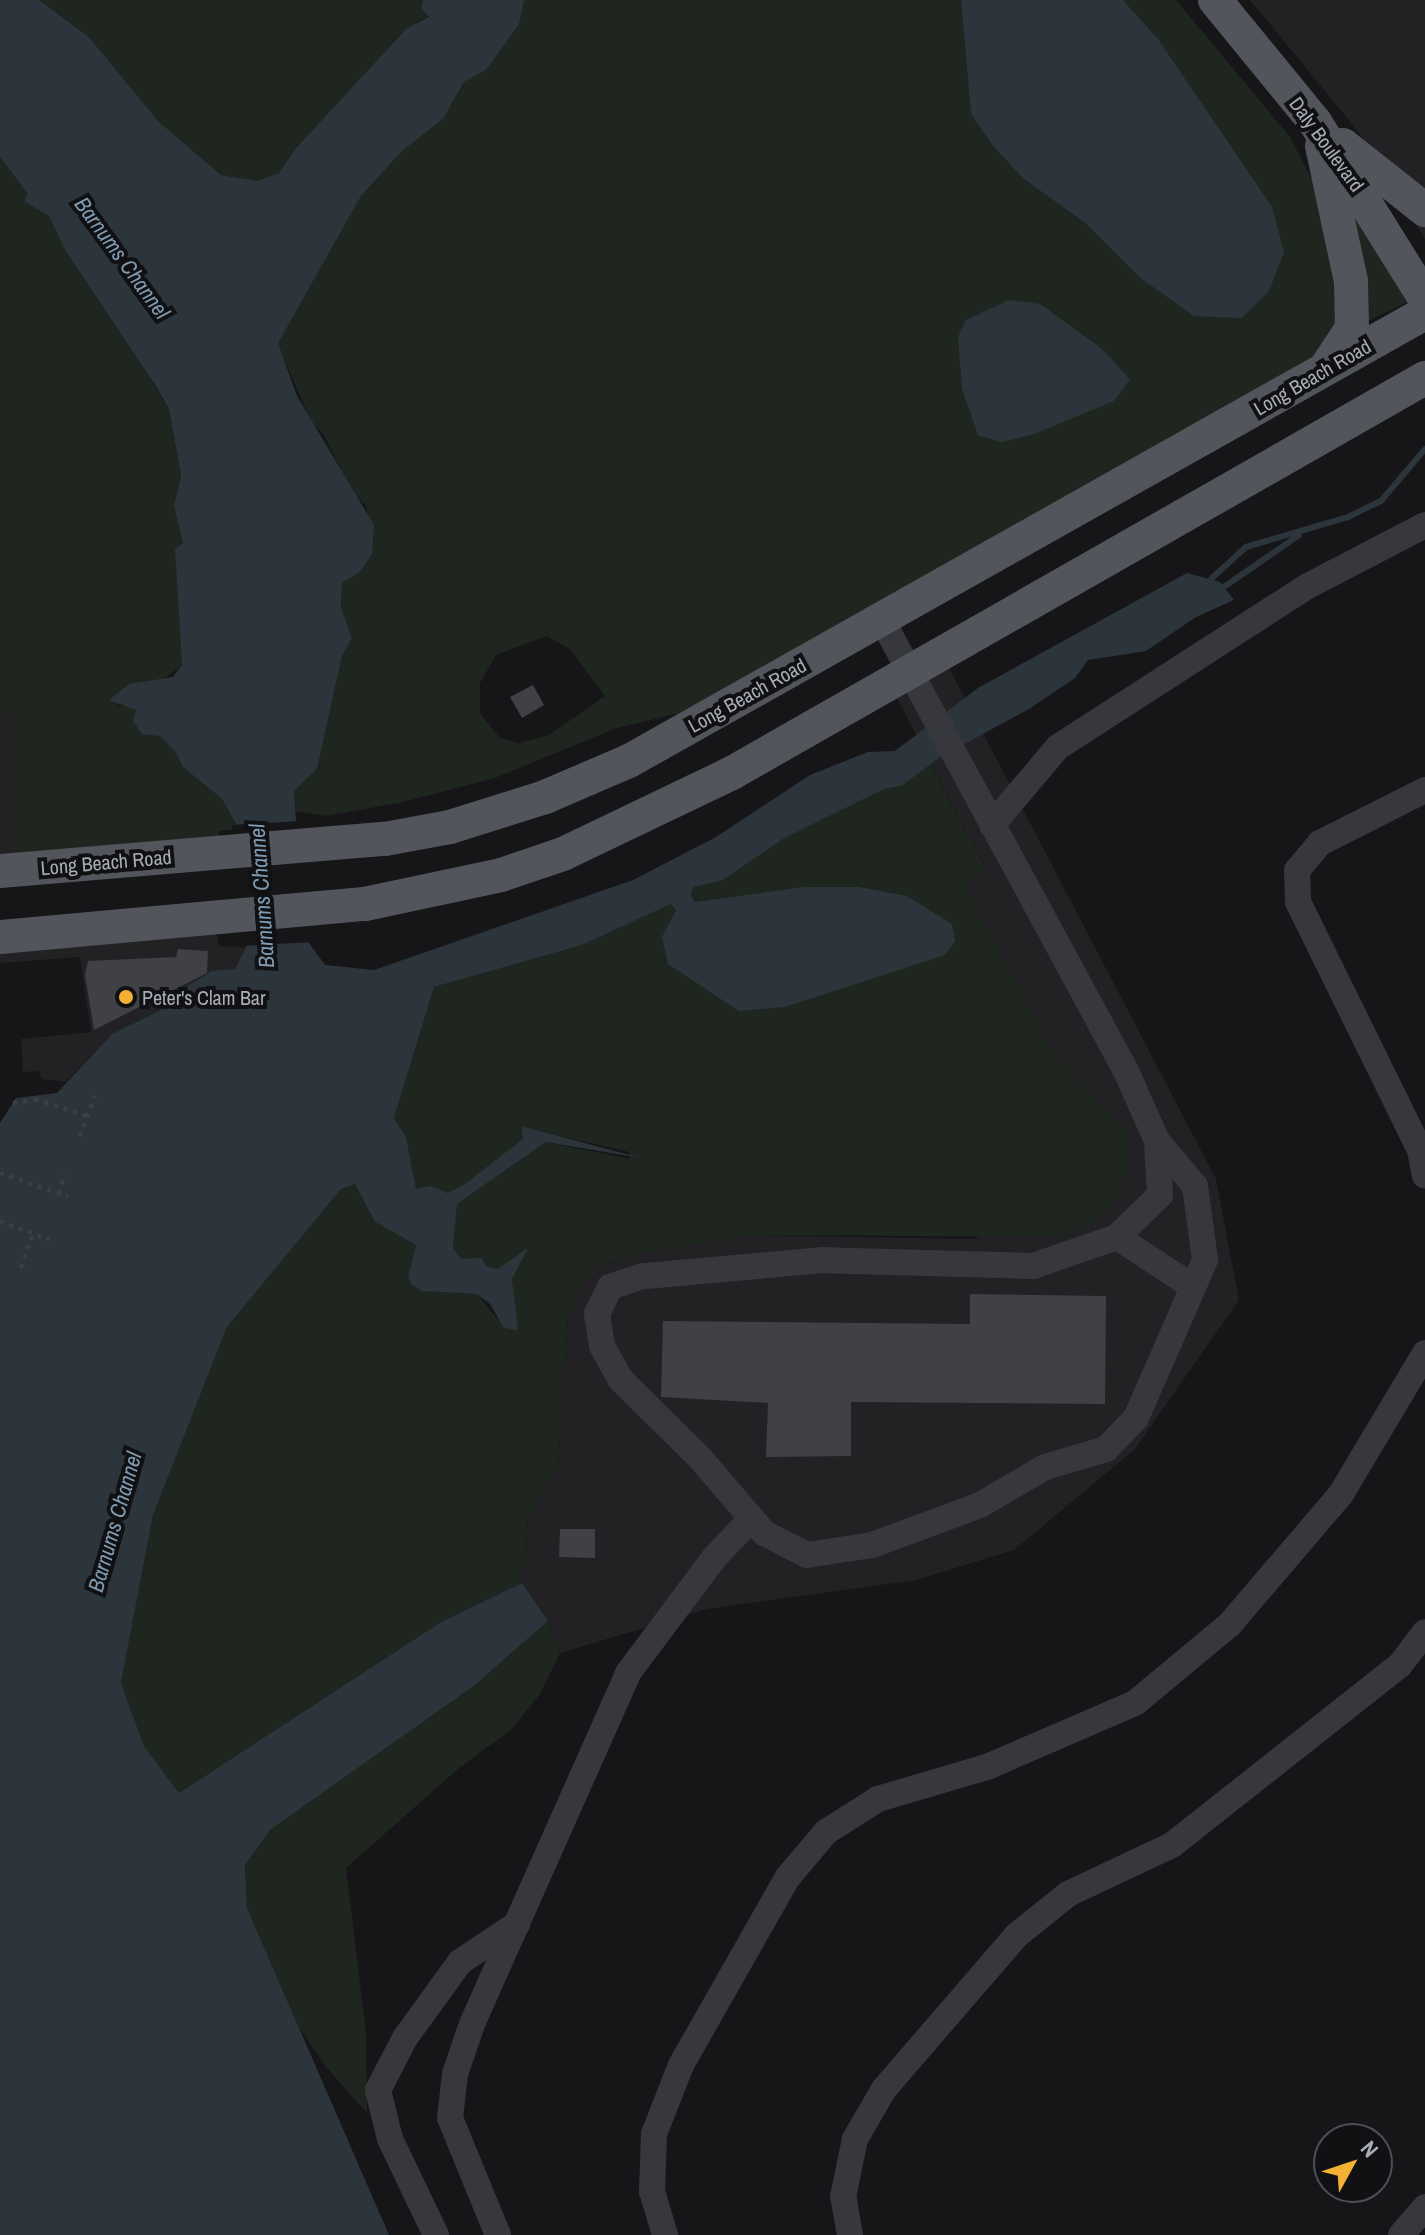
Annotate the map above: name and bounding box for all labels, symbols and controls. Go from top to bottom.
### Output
street label: Daly Boulevard [1285,92,1369,196]
water label: Barnums Channel [69,192,175,324]
street label: Long Beach Road [1249,334,1375,420]
street label: Long Beach Road [684,653,810,737]
water label: Barnums Channel [244,823,280,969]
street label: Long Beach Road [40,844,172,880]
place label: Peter's Clam Bar [142,985,265,1009]
marker: Peter's Clam Bar [117,988,135,1006]
water label: Barnums Channel [82,1449,148,1595]
north arrow [1313,2123,1393,2203]
text: N [1354,2134,1386,2163]

